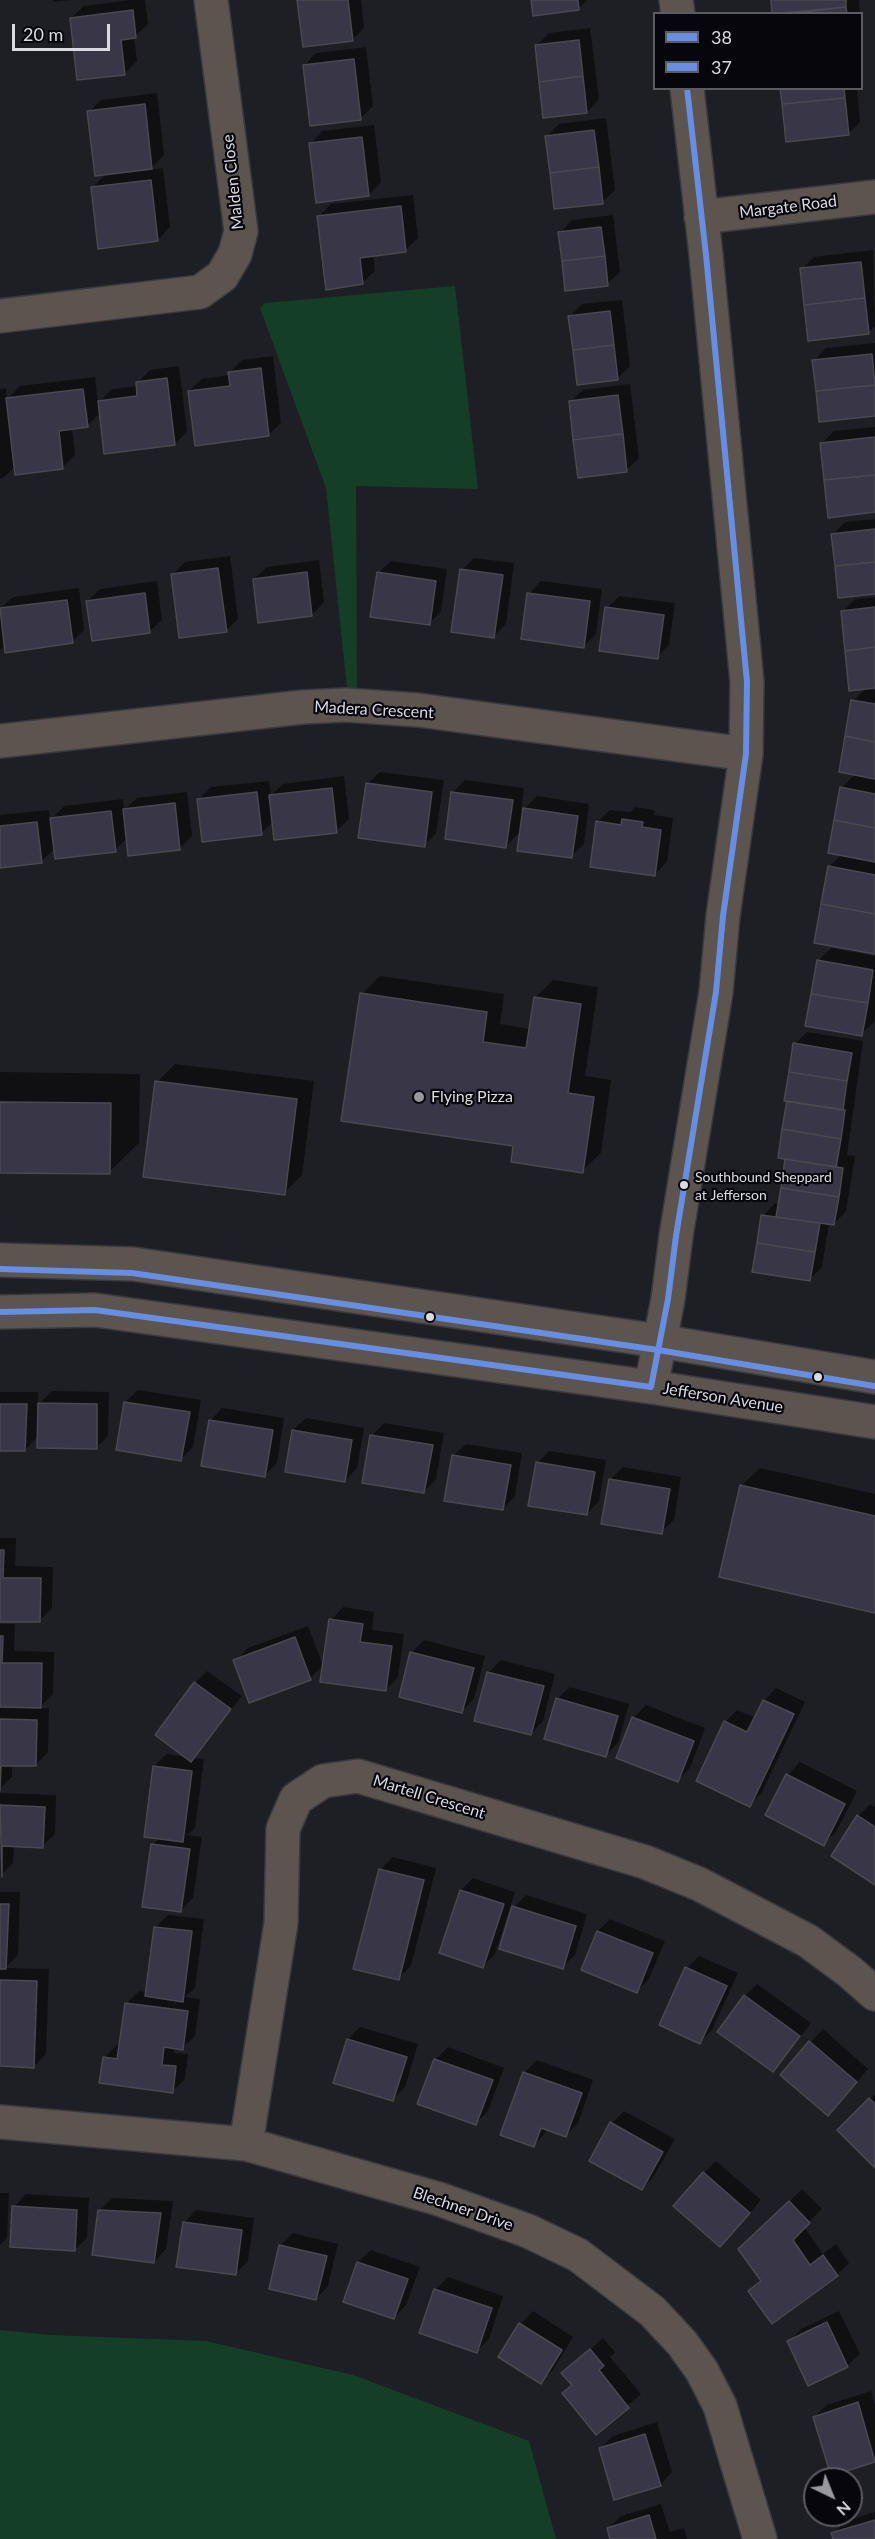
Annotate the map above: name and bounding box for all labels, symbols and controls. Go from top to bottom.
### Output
scale bar [15,12,112,50]
legend [653,12,863,90]
text: 20 m [23,23,63,45]
text: 38 [711,26,732,48]
text: 37 [711,56,732,78]
street label: Malden Close [218,133,248,231]
street label: Margate Road [738,191,838,223]
street label: Madera Crescent [314,697,434,723]
place label: Flying Pizza [431,1087,513,1107]
marker: Flying Pizza [412,1090,426,1104]
place label: Southbound Sheppard at Jefferson [695,1169,832,1202]
marker: Southbound Sheppard at Jefferson [678,1179,690,1191]
unlabelled marker [424,1311,436,1323]
unlabelled marker [812,1371,824,1383]
street label: Jefferson Avenue [662,1379,784,1417]
street label: Martell Crescent [371,1771,487,1823]
street label: Blechner Drive [411,2183,515,2235]
north arrow [803,2467,863,2527]
text: N [833,2498,855,2520]

